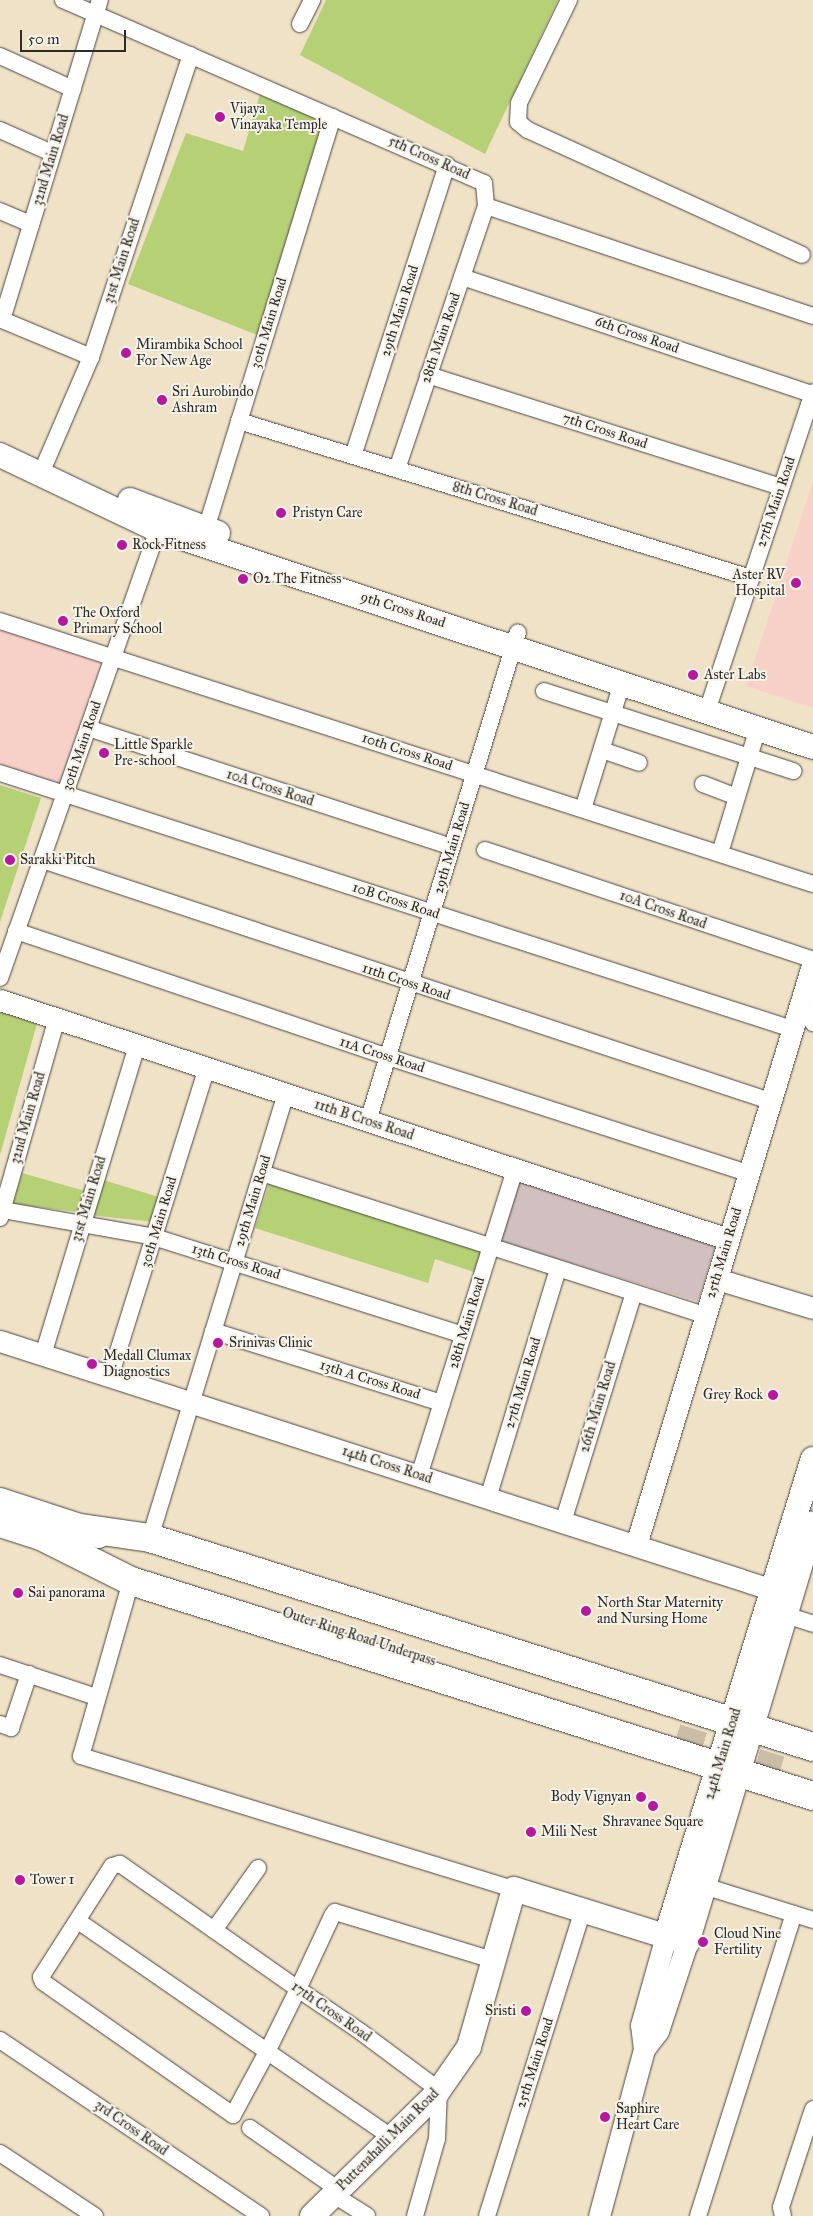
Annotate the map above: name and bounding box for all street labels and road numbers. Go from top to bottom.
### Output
street label: 32nd Main Road [29,112,73,208]
street label: 5th Cross Road [386,133,472,183]
street label: 31st Main Road [100,216,144,306]
street label: 29th Main Road [377,263,423,359]
street label: 30th Main Road [247,276,291,370]
street label: 28th Main Road [418,290,464,386]
street label: 6th Cross Road [593,313,681,357]
street label: 7th Cross Road [560,409,650,453]
street label: 27th Main Road [753,455,799,549]
street label: 8th Cross Road [450,478,540,520]
street label: 9th Cross Road [358,588,448,632]
street label: 30th Main Road [59,699,105,793]
street label: 10th Cross Road [360,729,454,775]
street label: 10A Cross Road [224,766,316,810]
street label: 29th Main Road [430,800,474,896]
street label: 10B Cross Road [350,879,442,923]
street label: 10A Cross Road [617,887,709,933]
street label: 11th Cross Road [360,960,452,1004]
street label: 11A Cross Road [337,1033,427,1077]
street label: 32nd Main Road [7,1070,49,1166]
street label: 11th B Cross Road [312,1096,416,1144]
street label: 29th Main Road [231,1153,275,1249]
street label: 31st Main Road [68,1154,110,1244]
street label: 30th Main Road [137,1175,181,1269]
street label: 25th Main Road [702,1206,746,1300]
street label: 13th Cross Road [190,1241,282,1283]
street label: 28th Main Road [445,1275,489,1371]
street label: 27th Main Road [501,1335,545,1431]
street label: 13th A Cross Road [318,1357,422,1403]
street label: 26th Main Road [576,1359,620,1455]
street label: 14th Cross Road [340,1442,434,1488]
street label: Outer Ring Road Underpass [280,1604,438,1670]
street label: 24th Main Road [701,1706,745,1802]
street label: 17th Cross Road [288,1978,374,2046]
street label: 25th Main Road [513,2016,557,2110]
street label: Puttenahalli Main Road [333,2085,443,2195]
street label: 3rd Cross Road [91,2097,171,2159]

